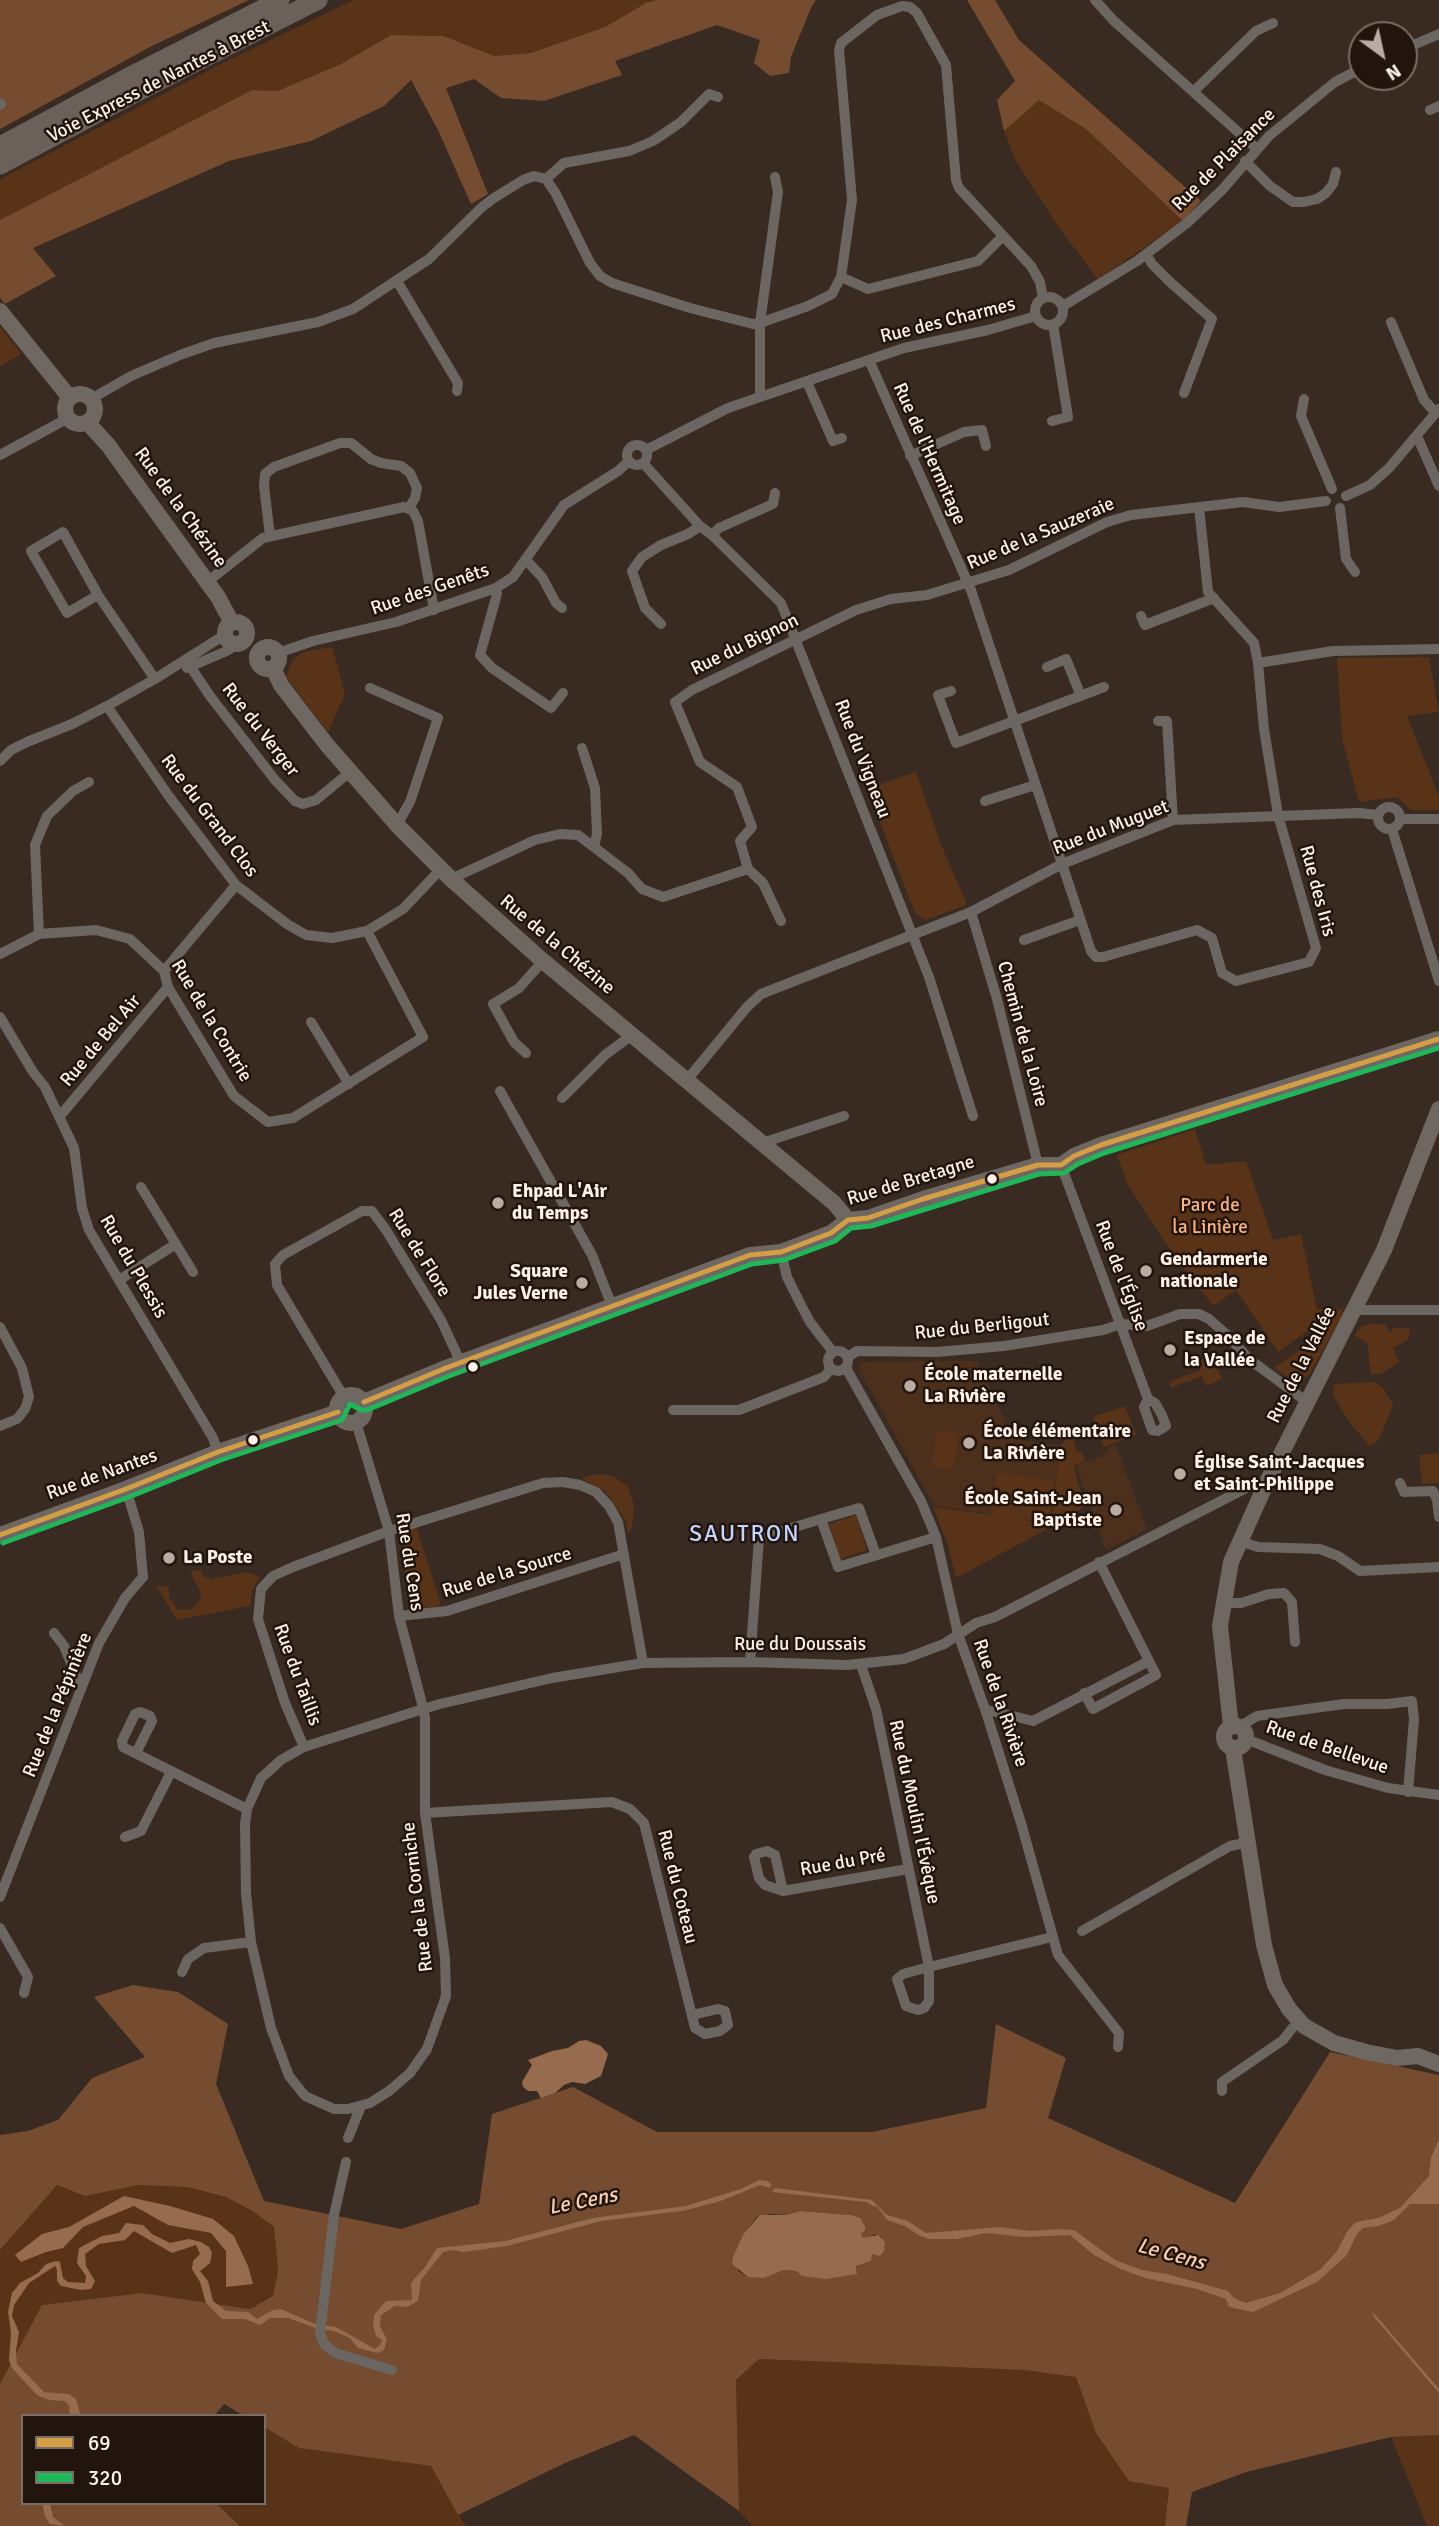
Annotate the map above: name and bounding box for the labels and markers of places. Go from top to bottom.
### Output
unlabelled marker [985,1172,999,1186]
place label: Ehpad L'Air du Temps [512,1181,607,1225]
marker: Ehpad L'Air du Temps [490,1195,506,1211]
place label: Gendarmerie nationale [1160,1249,1268,1293]
place label: Square Jules Verne [473,1261,568,1305]
marker: Gendarmerie nationale [1138,1263,1154,1279]
marker: Square Jules Verne [574,1275,590,1291]
place label: Espace de la Vallée [1184,1328,1265,1372]
marker: Espace de la Vallée [1162,1342,1178,1358]
unlabelled marker [466,1360,480,1374]
place label: École maternelle La Rivière [924,1364,1063,1408]
marker: École maternelle La Rivière [902,1378,918,1394]
place label: École élémentaire La Rivière [983,1421,1131,1465]
unlabelled marker [246,1433,260,1447]
marker: École élémentaire La Rivière [961,1435,977,1451]
place label: Église Saint-Jacques et Saint-Philippe [1194,1452,1364,1496]
marker: Église Saint-Jacques et Saint-Philippe [1172,1466,1188,1482]
place label: École Saint-Jean Baptiste [964,1488,1102,1532]
marker: École Saint-Jean Baptiste [1108,1502,1124,1518]
place label: La Poste [183,1547,252,1569]
marker: La Poste [161,1550,177,1566]

